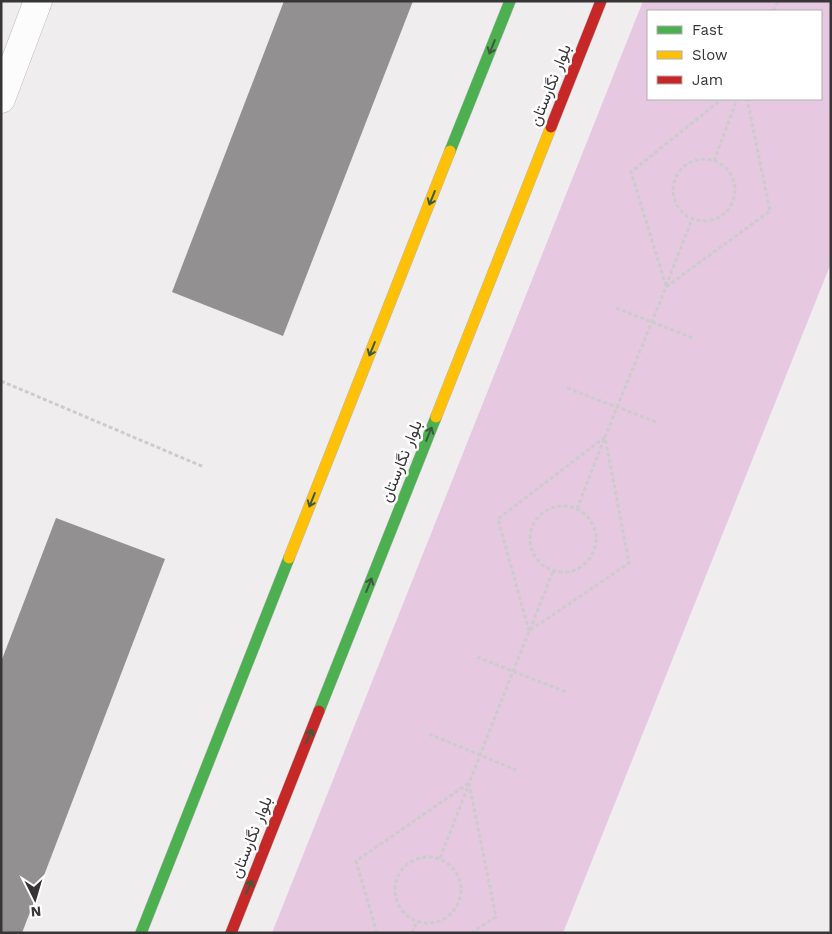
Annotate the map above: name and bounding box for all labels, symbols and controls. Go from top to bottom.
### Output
legend [647,10,822,100]
text: Fast [692,21,724,39]
one-way arrow [487,38,496,54]
street label: بلوار نگارستان [525,41,576,129]
text: Slow [692,46,728,64]
text: Jam [692,71,723,89]
one-way arrow [427,190,436,205]
one-way arrow [367,341,376,356]
street label: بلوار نگارستان [376,417,427,505]
one-way arrow [425,427,434,442]
one-way arrow [307,492,316,507]
one-way arrow [365,578,374,593]
one-way arrow [305,729,314,745]
street label: بلوار نگارستان [226,793,277,881]
north arrow [10,874,60,924]
one-way arrow [245,880,254,896]
text: N [30,904,42,920]

